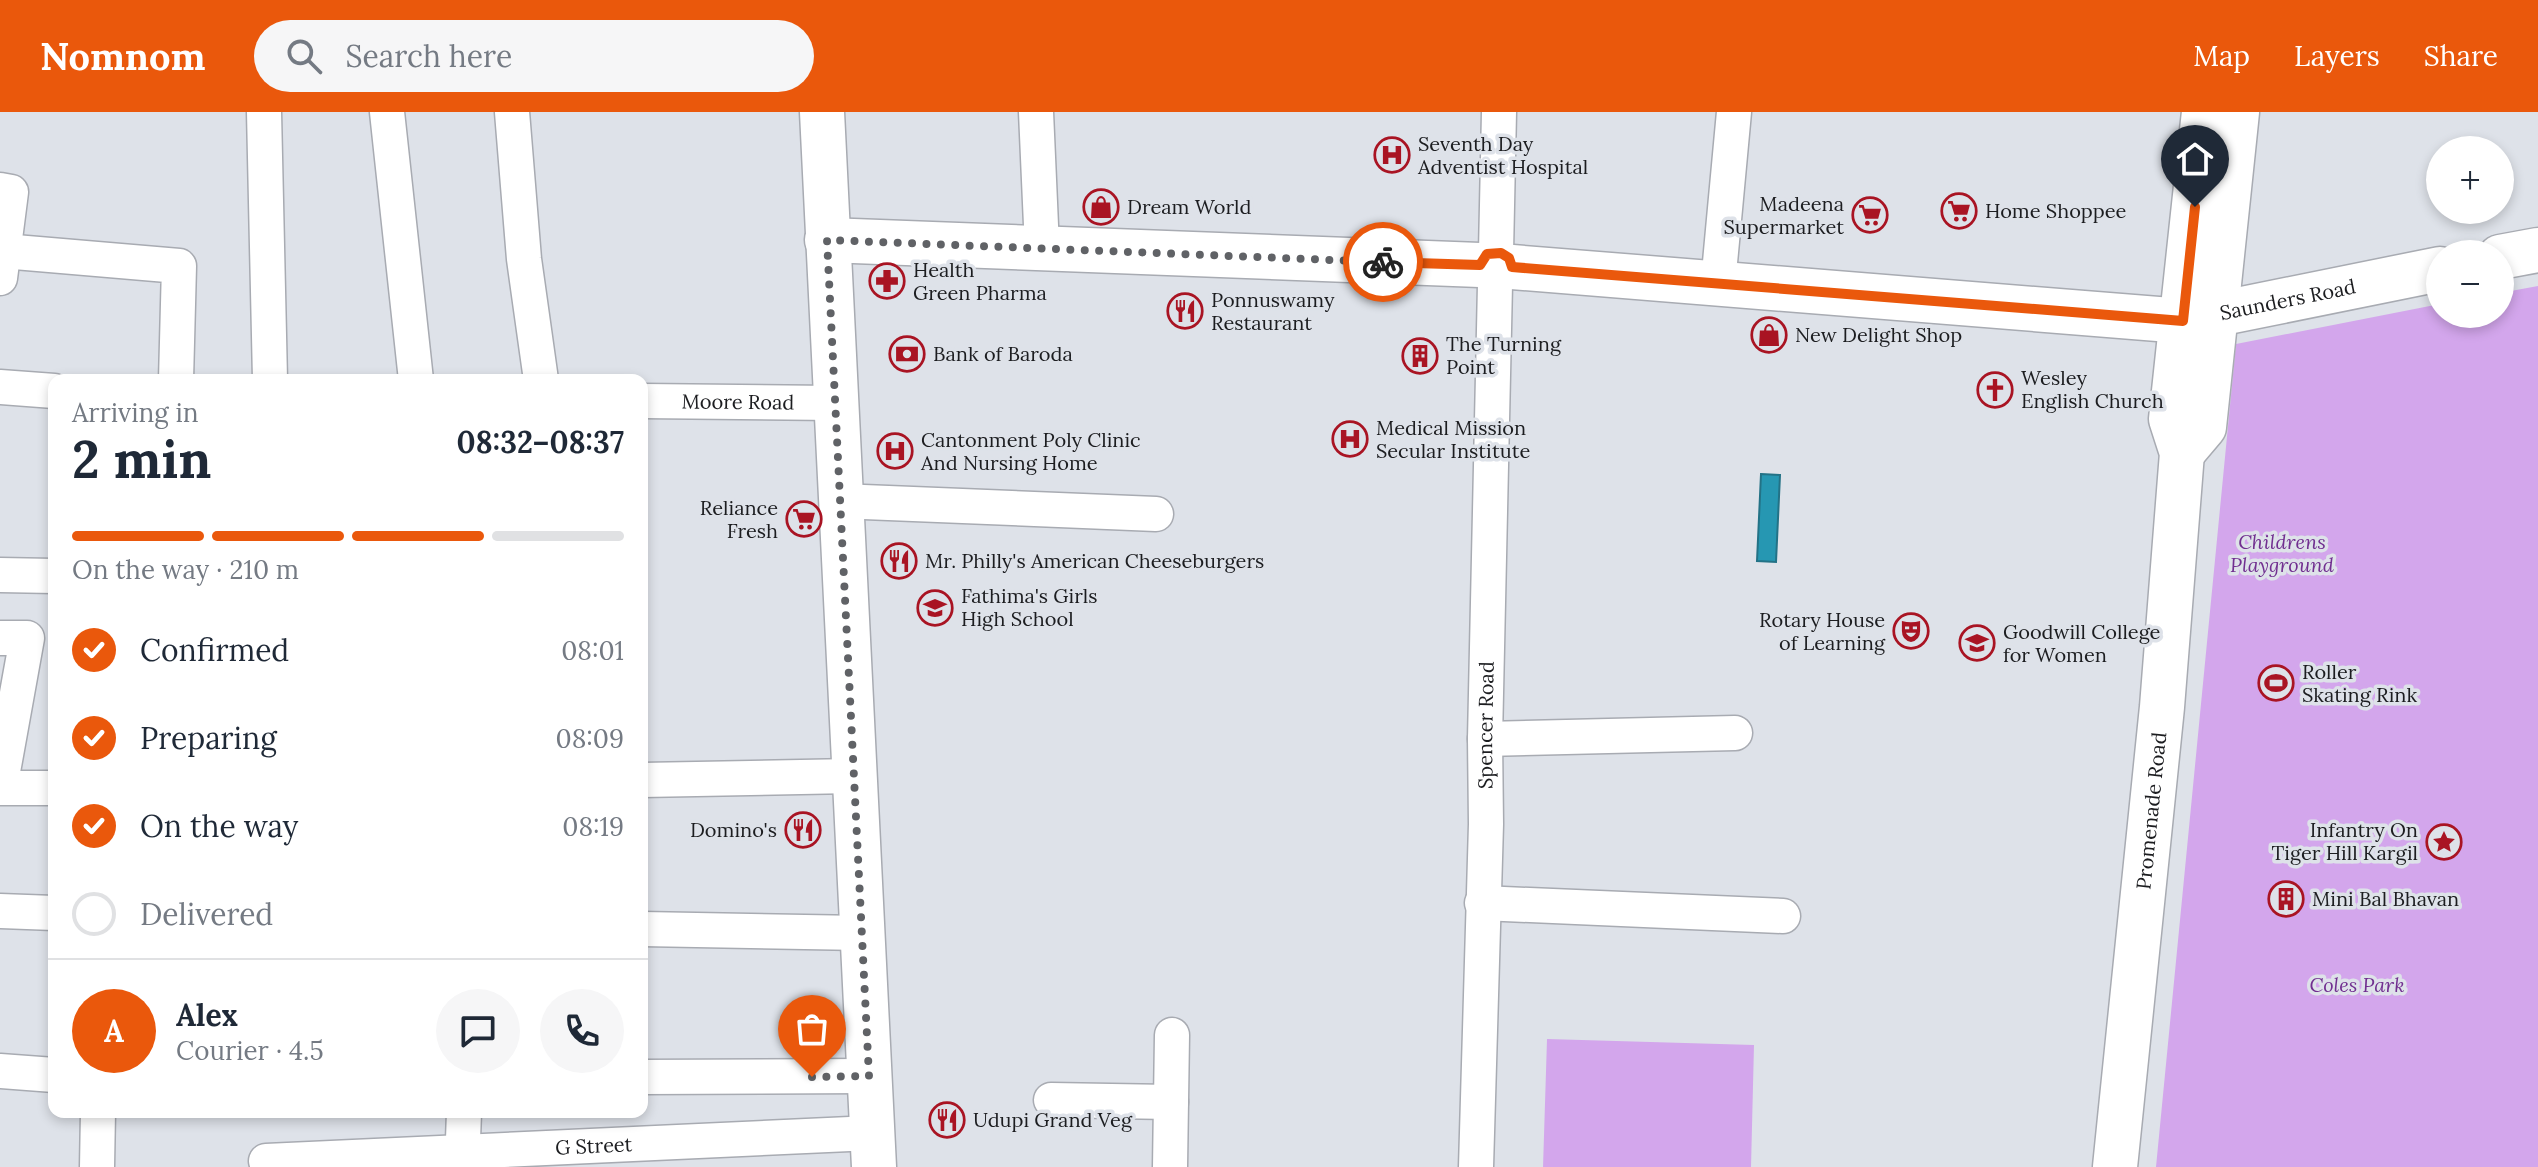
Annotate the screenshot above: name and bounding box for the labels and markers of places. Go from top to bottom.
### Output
pin [2161,125,2229,207]
place label: Seventh Day Adventist Hospital [1417,131,1588,179]
hospital icon: Seventh Day Adventist Hospital [1373,136,1411,174]
shop icon: Dream World [1082,188,1120,226]
place label: Madeena Supermarket [1724,191,1844,239]
supermarket icon: Home Shoppee [1940,192,1978,230]
place label: Dream World [1127,194,1252,219]
supermarket icon: Madeena Supermarket [1851,196,1889,234]
place label: Home Shoppee [1985,198,2126,223]
place label: Health Green Pharma [913,257,1047,305]
pharmacy icon: Health Green Pharma [868,262,906,300]
place label: Ponnuswamy Restaurant [1211,287,1335,335]
restaurant icon: Ponnuswamy Restaurant [1166,292,1204,330]
shop icon: New Delight Shop [1750,316,1788,354]
place label: New Delight Shop [1795,322,1962,347]
place label: The Turning Point [1446,331,1562,379]
bank icon: Bank of Baroda [888,335,926,373]
building icon: The Turning Point [1401,337,1439,375]
place label: Bank of Baroda [933,341,1073,366]
place label: Wesley English Church [2021,365,2164,413]
church icon: Wesley English Church [1976,371,2014,409]
place label: Medical Mission Secular Institute [1376,415,1530,463]
hospital icon: Medical Mission Secular Institute [1331,420,1369,458]
place label: Cantonment Poly Clinic And Nursing Home [920,427,1141,475]
hospital icon: Cantonment Poly Clinic And Nursing Home [876,432,914,470]
place label: Reliance Fresh [700,495,778,543]
supermarket icon: Reliance Fresh [785,500,823,538]
restaurant icon: Mr. Philly's American Cheeseburgers [880,542,918,580]
place label: Mr. Philly's American Cheeseburgers [925,548,1264,573]
place label: Fathima's Girls High School [961,583,1097,631]
school or university icon: Fathima's Girls High School [916,589,954,627]
place label: Rotary House of Learning [1759,607,1886,655]
theatre icon: Rotary House of Learning [1892,612,1930,650]
place label: Goodwill College for Women [2003,619,2161,667]
school or university icon: Goodwill College for Women [1958,624,1996,662]
place label: Roller Skating Rink [2302,659,2417,707]
sports icon: Roller Skating Rink [2257,664,2295,702]
restaurant icon: Domino's [784,811,822,849]
place label: Domino's [690,817,777,842]
place label: Infantry On Tiger Hill Kargil [2272,817,2418,865]
place icon: Infantry On Tiger Hill Kargil [2425,823,2463,861]
building icon: Mini Bal Bhavan [2267,880,2305,918]
place label: Mini Bal Bhavan [2312,886,2459,911]
pin [778,995,846,1077]
restaurant icon: Udupi Grand Veg [928,1101,966,1139]
place label: Udupi Grand Veg [973,1107,1133,1132]

